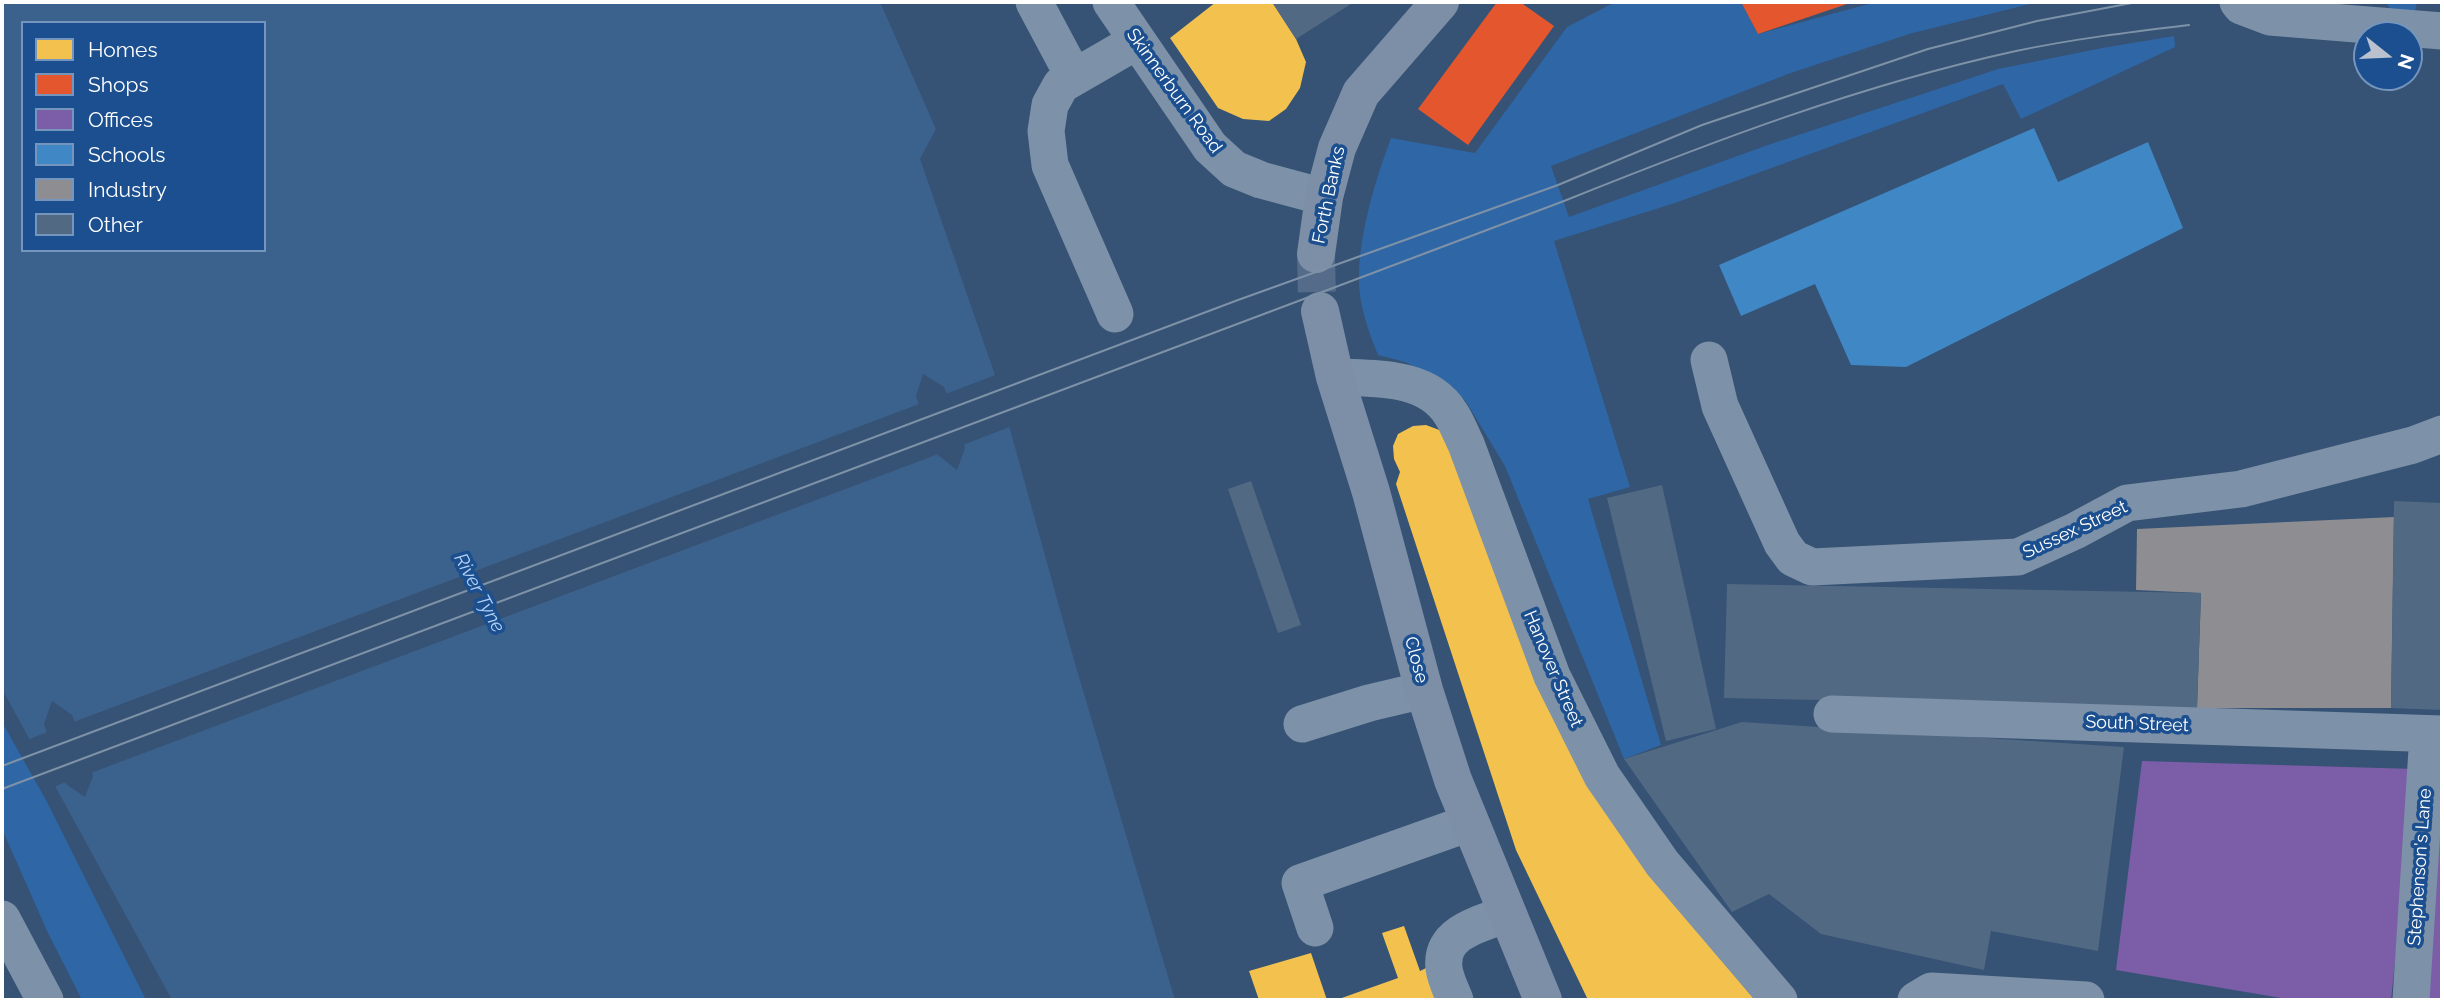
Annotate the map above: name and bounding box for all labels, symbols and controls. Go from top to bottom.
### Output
legend [21,21,266,252]
north arrow [2353,21,2423,91]
street label: Skinnerburn Road [1122,25,1226,157]
text: Homes [88,37,158,62]
text: N [2393,52,2419,72]
text: Shops [88,72,149,97]
text: Offices [88,107,153,132]
text: Schools [88,142,165,167]
street label: Forth Banks [1308,144,1350,246]
text: Industry [88,177,167,202]
text: Other [88,212,143,237]
street label: Sussex Street [2019,496,2131,564]
water label: River Tyne [449,550,509,636]
street label: Hanover Street [1519,607,1587,731]
street label: Close [1399,634,1433,686]
street label: South Street [2085,711,2189,737]
street label: Stephenson's Lane [2404,788,2436,946]

